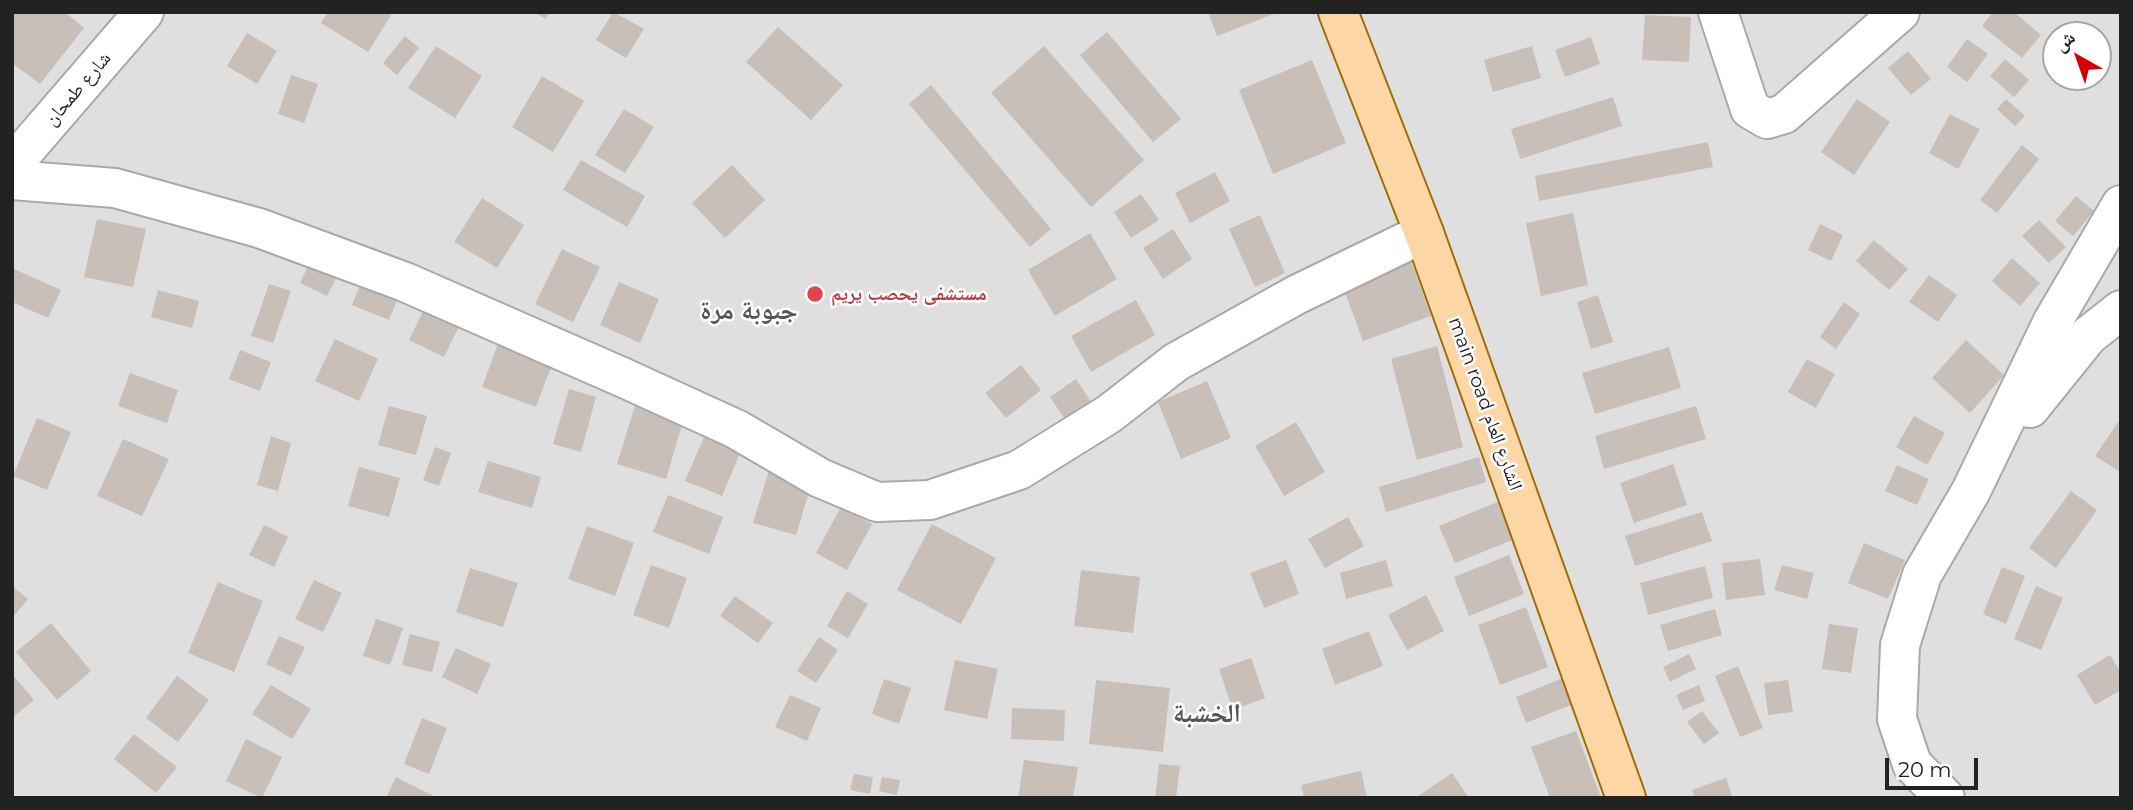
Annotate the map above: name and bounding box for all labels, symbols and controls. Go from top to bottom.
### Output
north arrow [2042,21,2112,91]
text: ش [2049,26,2080,56]
street label: شارع طمحان [40,48,116,130]
place label: مستشفى يحصب يريم [831,283,987,305]
marker: مستشفى يحصب يريم [805,284,825,304]
district label: جبوبة مرة [700,295,798,327]
street label: main road الشارع العام [1443,314,1527,494]
district label: الخشبة [1173,698,1241,730]
scale bar [1888,744,1981,788]
text: 20 m [1898,757,1952,782]

